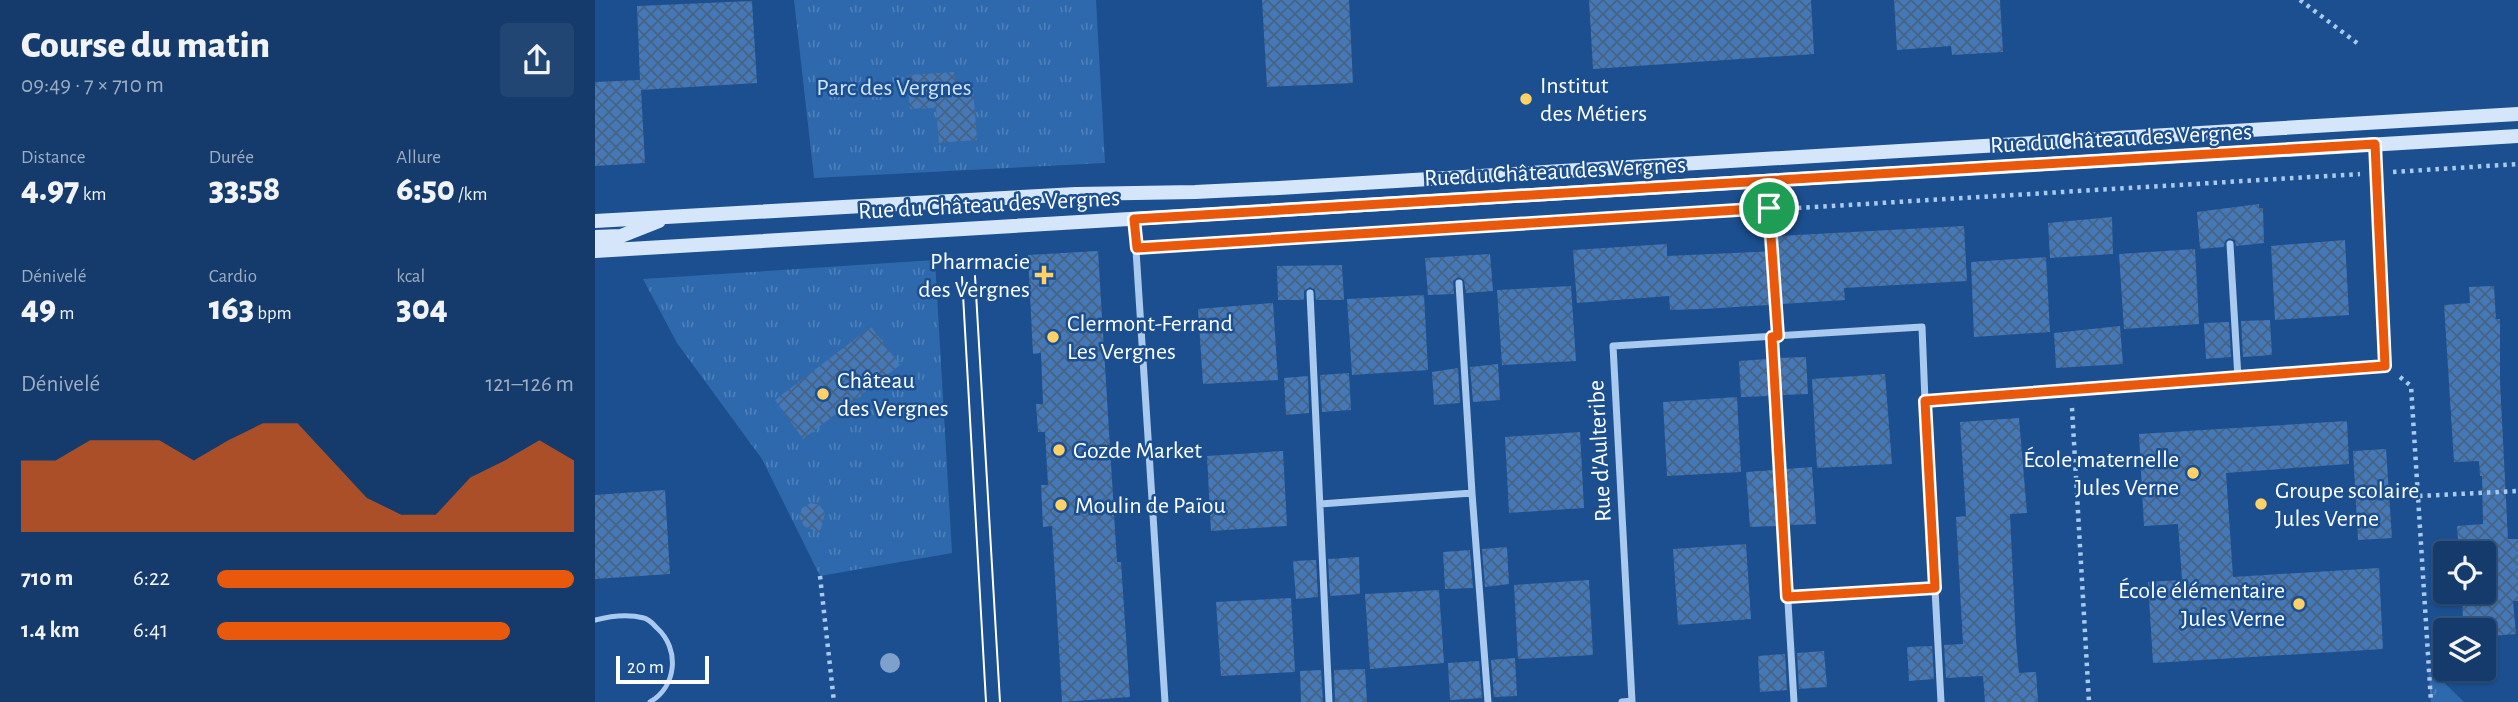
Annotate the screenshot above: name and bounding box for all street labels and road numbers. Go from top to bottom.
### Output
street label: Rue du Château des Vergnes [1990,120,2253,158]
street label: Rue du Château des Vergnes [1424,153,1687,191]
street label: Rue du Château des Vergnes [858,186,1121,224]
street label: Rue d'Aulteribe [1584,379,1616,522]

